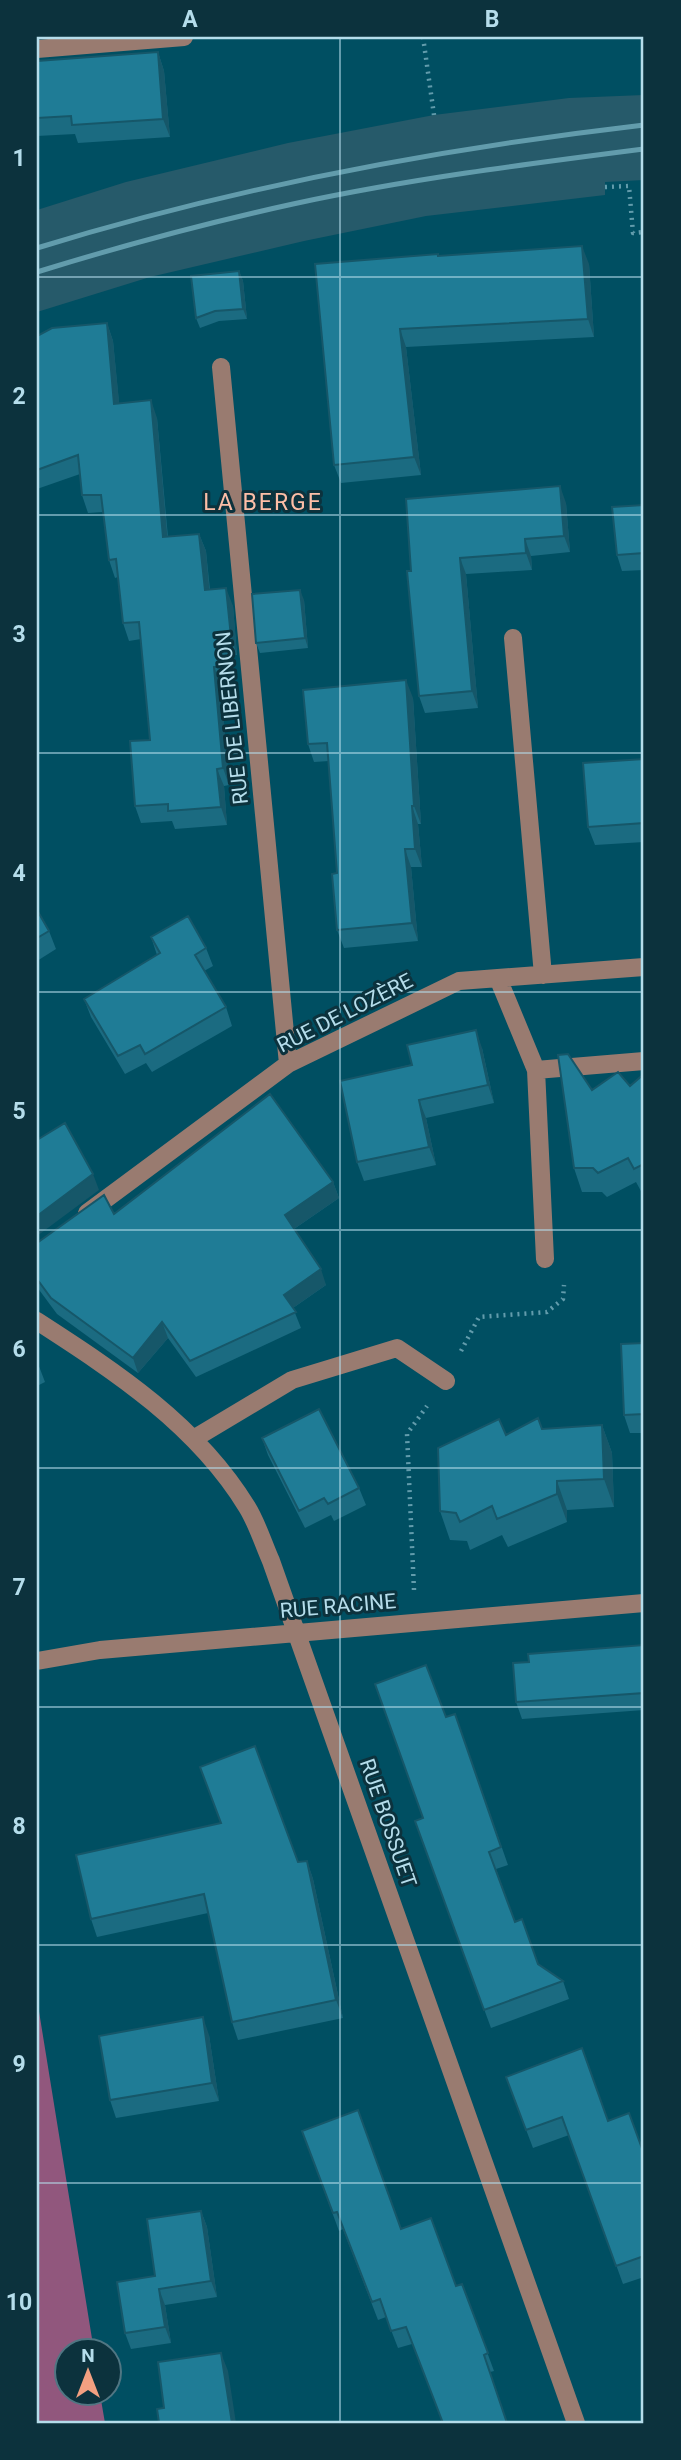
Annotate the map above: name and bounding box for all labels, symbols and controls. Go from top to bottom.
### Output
text: A [182,6,198,33]
text: B [485,6,499,33]
text: 1 [12,145,26,172]
text: 2 [12,383,26,410]
district label: LA BERGE [203,489,323,516]
text: 3 [12,621,26,648]
street label: RUE DE LIBERNON [211,630,253,806]
text: 4 [12,860,26,887]
street label: RUE DE LOZÈRE [273,968,417,1057]
text: 5 [12,1098,26,1125]
text: 6 [12,1336,26,1363]
text: 7 [12,1574,26,1601]
street label: RUE RACINE [279,1589,397,1623]
street label: RUE BOSSUET [355,1756,421,1891]
text: 8 [12,1813,26,1840]
text: 9 [12,2051,26,2078]
text: 10 [6,2289,32,2316]
north arrow [52,2338,122,2408]
text: N [81,2344,95,2367]

